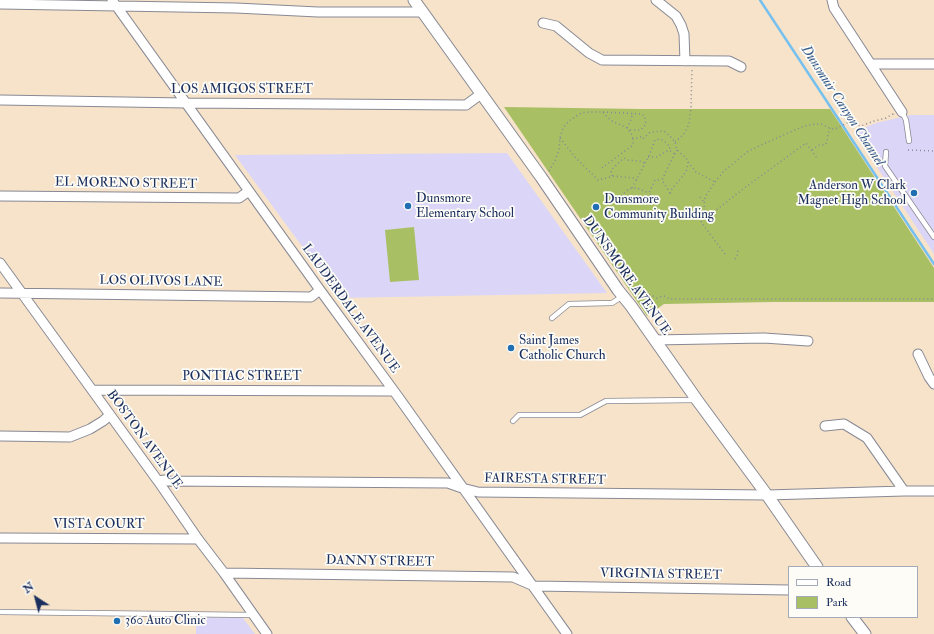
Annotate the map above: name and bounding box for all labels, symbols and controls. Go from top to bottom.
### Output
water label: Dunsmuir Canyon Channel [797,42,887,170]
street label: LOS AMIGOS STREET [171,82,313,98]
street label: EL MORENO STREET [55,175,197,193]
place label: Anderson W Clark Magnet High School [798,178,906,209]
marker: Anderson W Clark Magnet High School [909,188,919,198]
place label: Dunsmore Elementary School [416,191,514,222]
place label: Dunsmore Community Building [604,192,714,223]
marker: Dunsmore Elementary School [403,201,413,211]
marker: Dunsmore Community Building [591,202,601,212]
street label: DUNSMORE AVENUE [579,213,673,339]
street label: LAUDERDALE AVENUE [298,241,402,377]
street label: LOS OLIVOS LANE [99,273,223,291]
place label: Saint James Catholic Church [519,333,606,364]
marker: Saint James Catholic Church [506,343,516,353]
street label: PONTIAC STREET [182,369,302,385]
street label: BOSTON AVENUE [103,387,185,493]
street label: FAIRESTA STREET [484,471,606,489]
street label: VISTA COURT [53,517,145,533]
street label: DANNY STREET [326,553,434,571]
street label: VIRGINIA STREET [600,566,722,584]
legend [788,566,918,618]
text: Road [826,575,851,590]
north arrow [16,578,56,618]
text: N [21,580,36,596]
text: Park [826,595,848,610]
place label: 360 Auto Clinic [125,613,206,629]
marker: 360 Auto Clinic [112,616,122,626]

